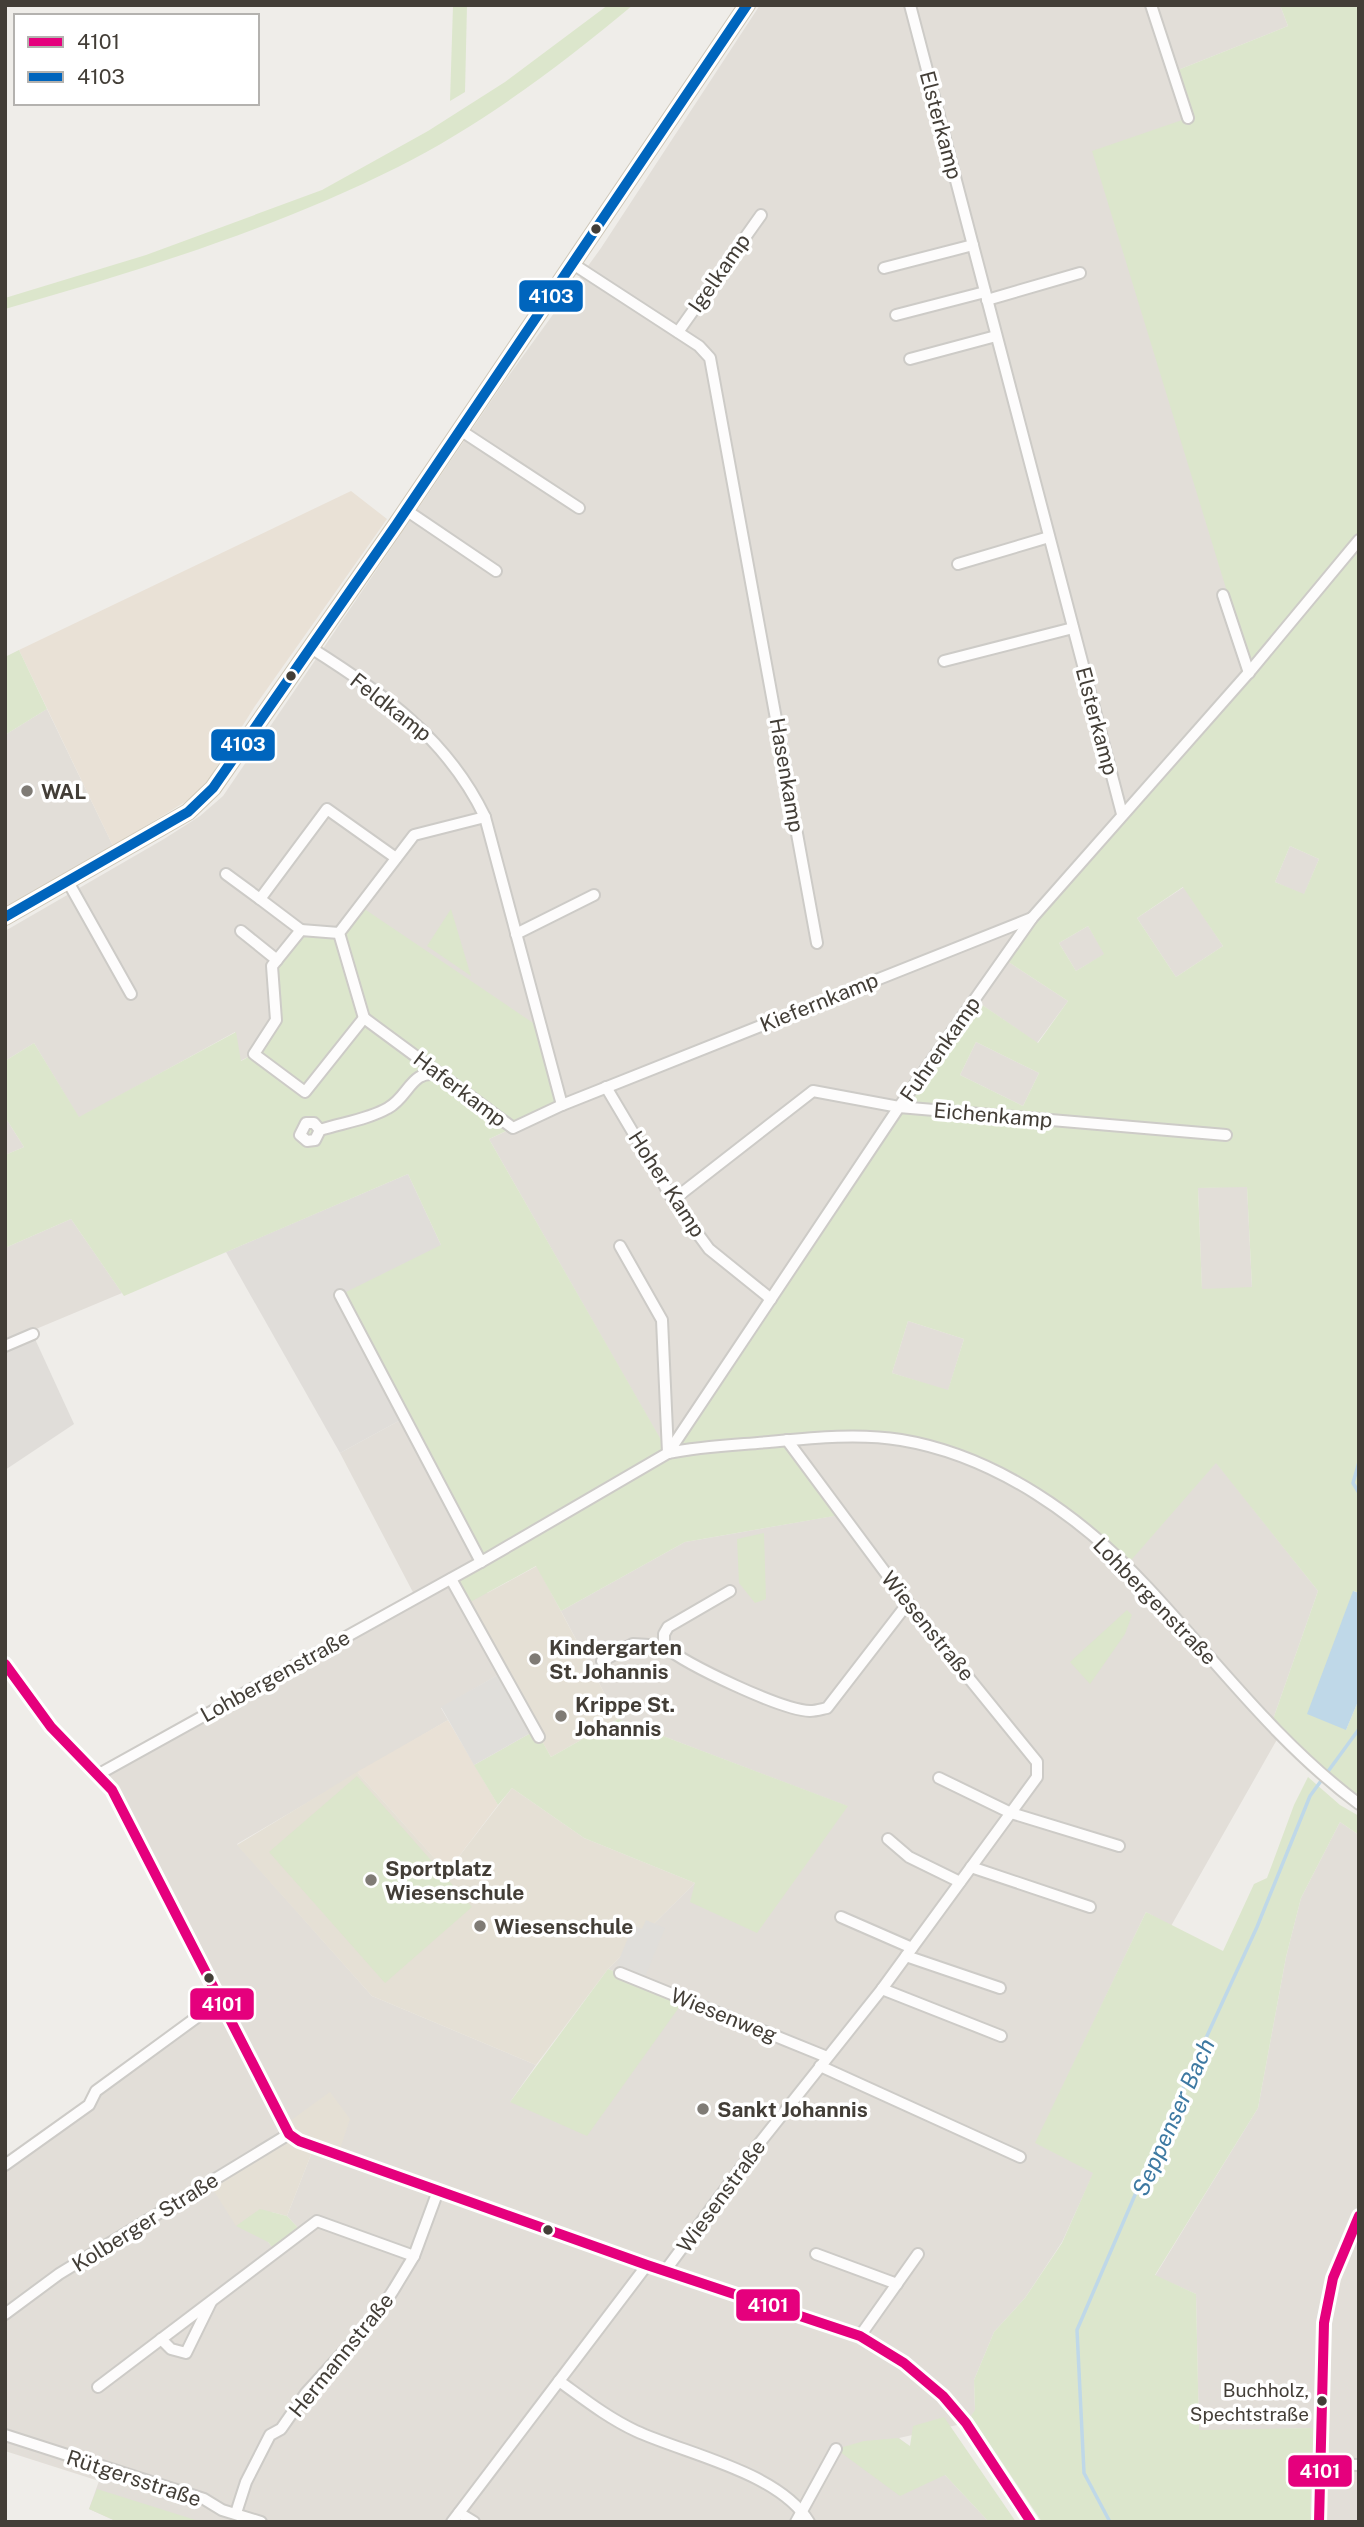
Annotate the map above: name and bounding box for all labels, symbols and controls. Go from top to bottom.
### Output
legend [14,14,259,105]
text: 4101 [77,29,120,54]
text: 4103 [77,64,125,89]
street label: Elsterkamp [915,68,967,182]
unlabelled marker [589,222,603,236]
street label: Igelkamp [683,229,755,317]
line badge: 4103 [518,279,584,313]
text: 4103 [528,285,574,307]
street label: Elsterkamp [1071,664,1123,778]
street label: Feldkamp [345,667,437,747]
unlabelled marker [284,669,298,683]
street label: Hasenkamp [765,716,809,834]
line badge: 4103 [210,728,276,762]
text: 4103 [220,733,266,755]
place label: WAL [41,779,86,804]
marker: WAL [19,783,35,799]
street label: Kiefernkamp [756,967,882,1037]
street label: Fuhrenkamp [895,992,985,1106]
street label: Haferkamp [409,1046,511,1132]
street label: Eichenkamp [933,1097,1053,1133]
street label: Hoher Kamp [623,1126,711,1242]
street label: Lohbergenstraße [1088,1532,1222,1670]
street label: Wiesenstraße [876,1566,980,1686]
street label: Lohbergenstraße [196,1625,354,1727]
place label: Kindergarten St. Johannis [549,1635,682,1684]
marker: Kindergarten St. Johannis [527,1651,543,1667]
place label: Krippe St. Johannis [575,1692,675,1741]
marker: Krippe St. Johannis [553,1708,569,1724]
place label: Sportplatz Wiesenschule [385,1856,524,1905]
marker: Sportplatz Wiesenschule [363,1872,379,1888]
place label: Wiesenschule [494,1914,633,1939]
marker: Wiesenschule [472,1918,488,1934]
unlabelled marker [202,1971,216,1985]
street label: Wiesenweg [667,1982,781,2048]
line badge: 4101 [189,1987,255,2021]
text: 4101 [202,1993,242,2015]
water label: Seppenser Bach [1126,2034,1220,2200]
place label: Sankt Johannis [717,2097,868,2122]
marker: Sankt Johannis [695,2101,711,2117]
street label: Wiesenstraße [672,2135,770,2257]
street label: Kolberger Straße [67,2167,223,2277]
unlabelled marker [541,2223,555,2237]
street label: Hermannstraße [283,2288,399,2422]
line badge: 4101 [735,2288,801,2322]
text: 4101 [748,2294,788,2316]
place label: Buchholz, Spechtstraße [1190,2379,1309,2425]
marker: Buchholz, Spechtstraße [1315,2394,1329,2408]
street label: Rütgersstraße [63,2444,205,2512]
line badge: 4101 [1287,2454,1353,2488]
text: 4101 [1300,2460,1340,2482]

